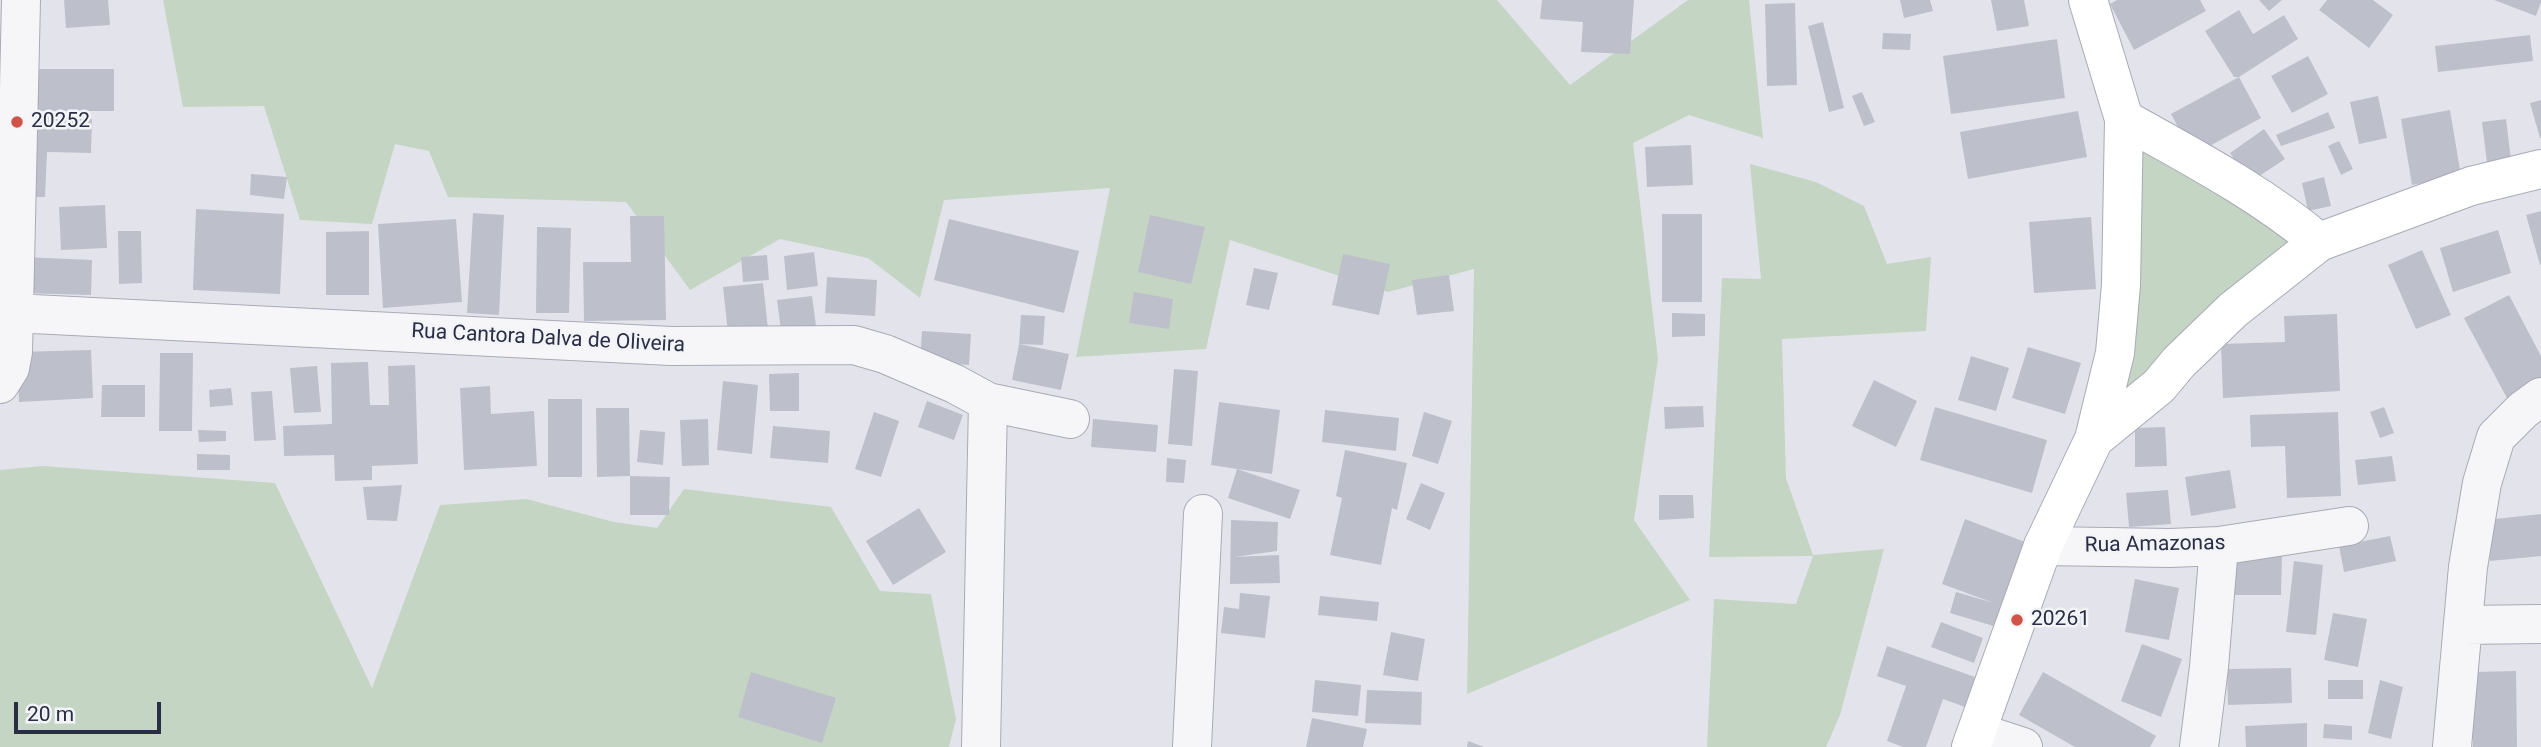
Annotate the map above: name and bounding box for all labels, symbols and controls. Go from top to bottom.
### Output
place label: 20252 [31,109,90,135]
marker: 20252 [9,114,25,130]
street label: Rua Cantora Dalva de Oliveira [411,319,685,359]
street label: Rua Amazonas [2084,531,2226,559]
place label: 20261 [2031,607,2090,633]
marker: 20261 [2009,612,2025,628]
scale bar [18,688,164,732]
text: 20 m [27,702,74,726]

